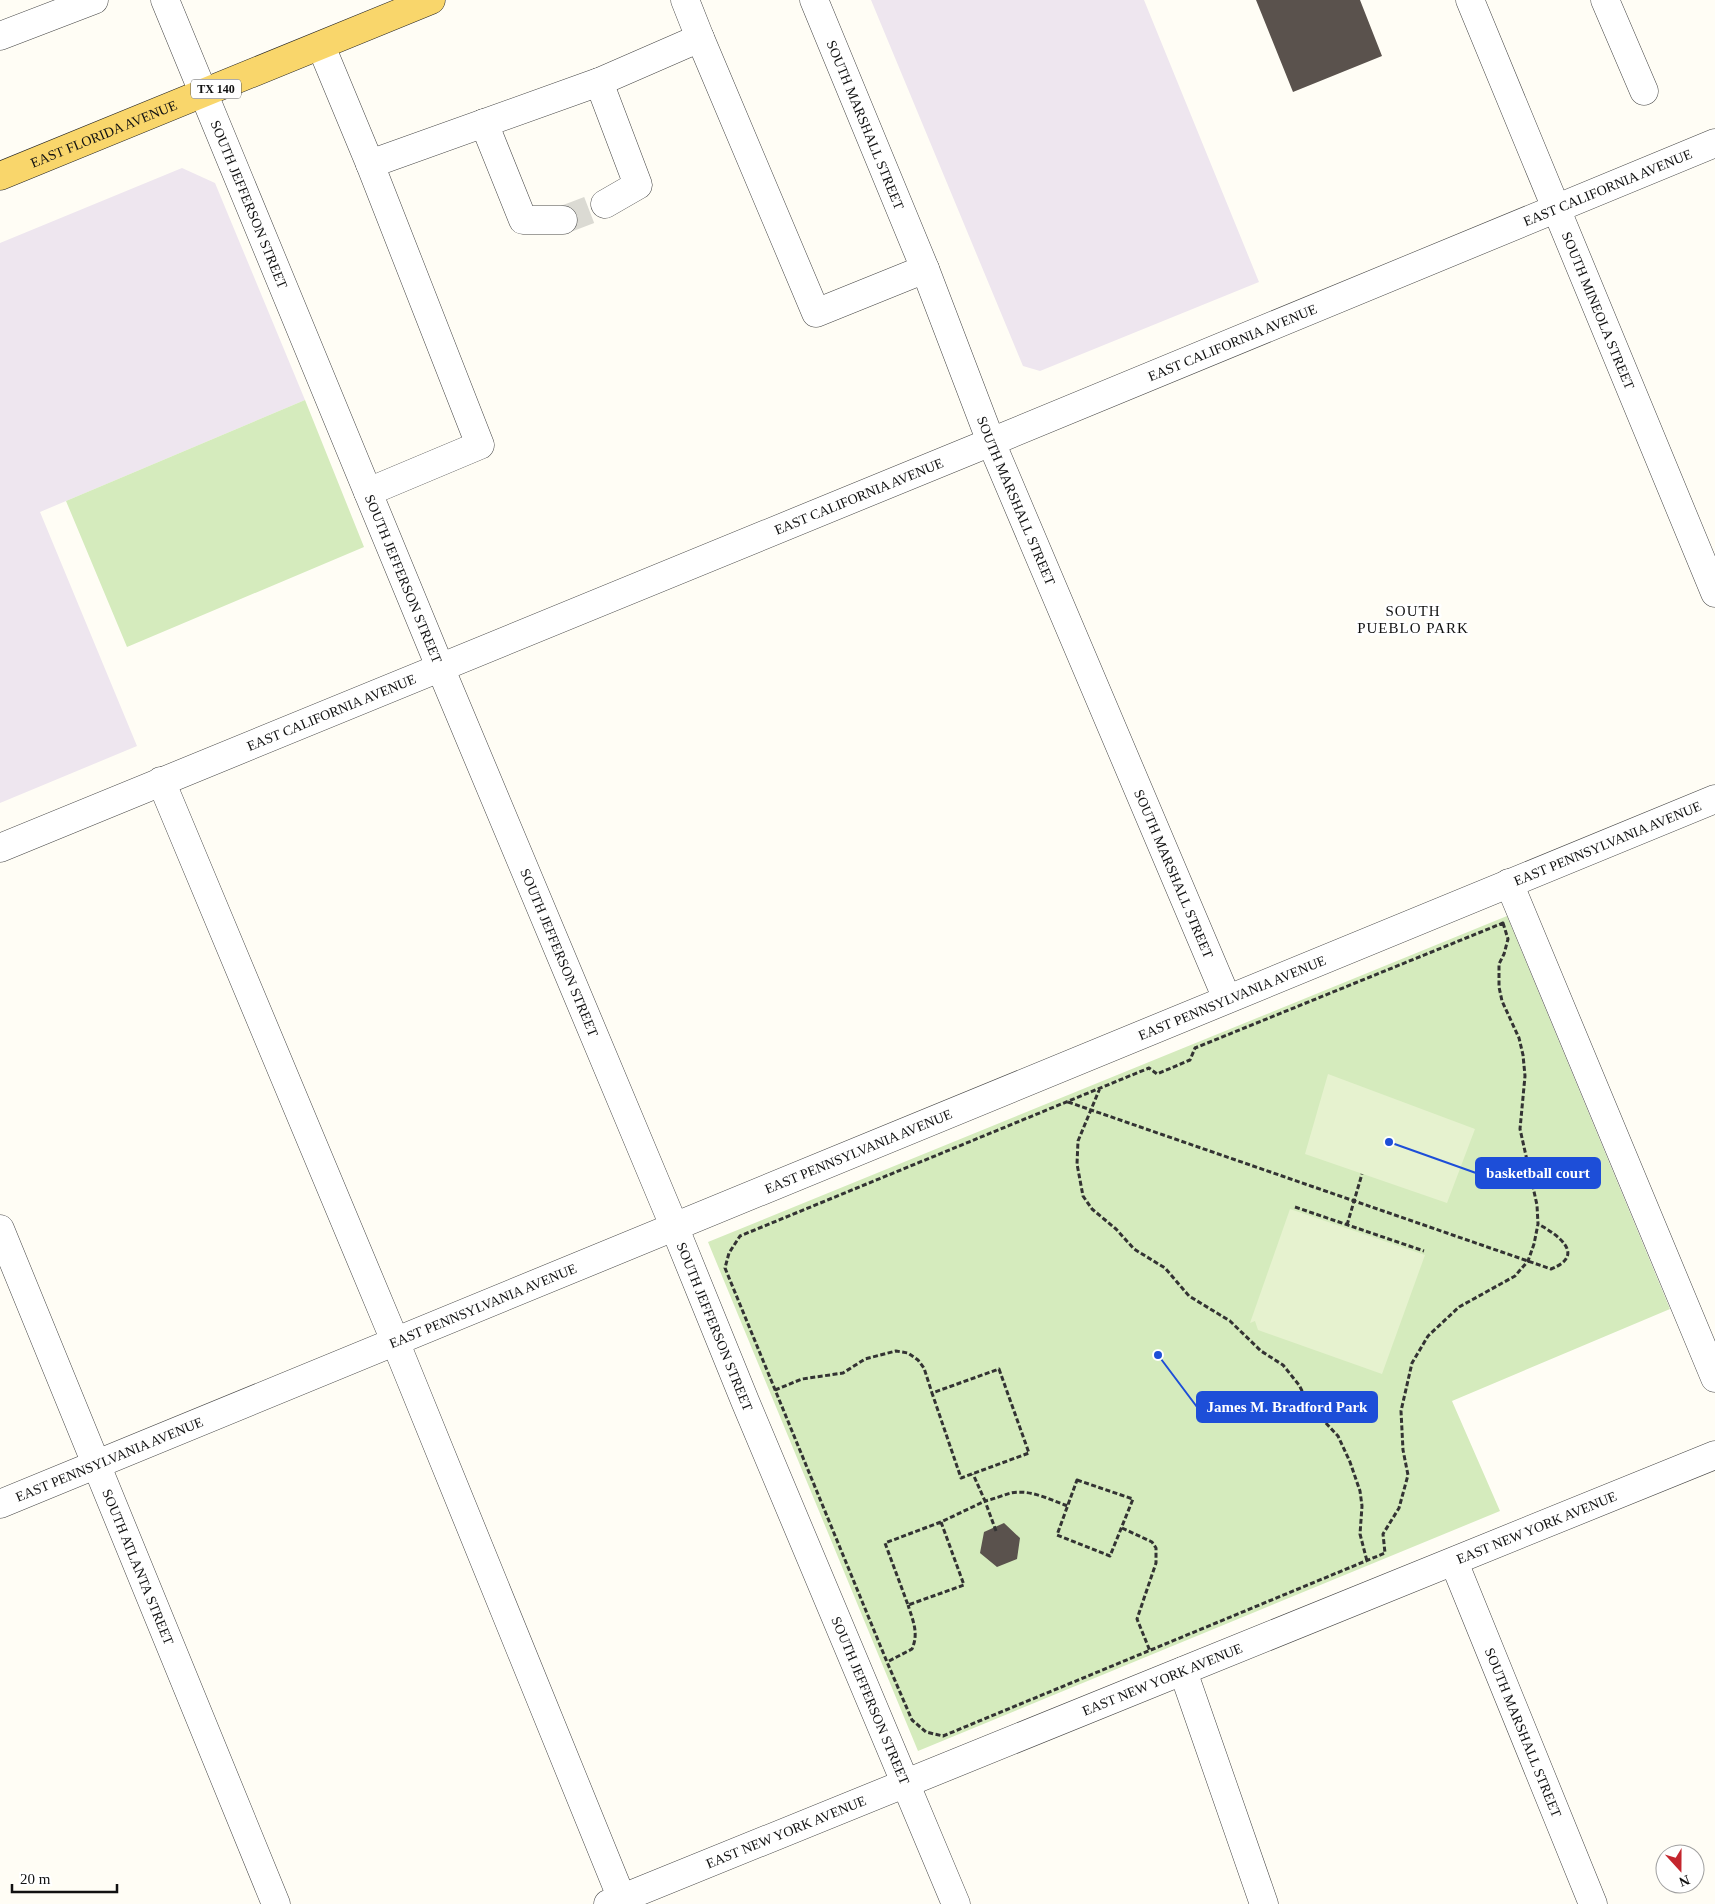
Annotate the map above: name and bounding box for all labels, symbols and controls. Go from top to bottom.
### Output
street label: SOUTH MARSHALL STREET [824,38,907,212]
road number: TX 140 [191,80,241,98]
street label: EAST FLORIDA AVENUE [28,97,179,170]
street label: SOUTH JEFFERSON STREET [208,118,291,291]
street label: EAST CALIFORNIA AVENUE [1521,146,1694,229]
street label: SOUTH MINEOLA STREET [1559,230,1638,392]
street label: EAST CALIFORNIA AVENUE [1146,301,1319,384]
street label: SOUTH MARSHALL STREET [974,414,1058,588]
street label: EAST CALIFORNIA AVENUE [772,455,945,537]
street label: SOUTH JEFFERSON STREET [362,492,445,666]
district label: SOUTH PUEBLO PARK [1357,603,1469,636]
street label: EAST CALIFORNIA AVENUE [245,671,418,754]
street label: SOUTH MARSHALL STREET [1132,787,1216,961]
street label: EAST PENNSYLVANIA AVENUE [1512,798,1703,888]
street label: SOUTH JEFFERSON STREET [518,866,601,1039]
street label: EAST PENNSYLVANIA AVENUE [1136,952,1328,1043]
street label: EAST PENNSYLVANIA AVENUE [762,1106,954,1196]
callout: basketball court [1476,1158,1600,1188]
text: basketball court [1486,1165,1590,1181]
street label: SOUTH JEFFERSON STREET [674,1240,756,1414]
street label: EAST PENNSYLVANIA AVENUE [387,1260,579,1351]
callout: James M. Bradford Park [1197,1392,1377,1422]
text: James M. Bradford Park [1207,1399,1368,1415]
street label: EAST PENNSYLVANIA AVENUE [13,1414,205,1504]
street label: SOUTH ATLANTA STREET [100,1487,177,1647]
street label: EAST NEW YORK AVENUE [1454,1488,1619,1567]
street label: SOUTH JEFFERSON STREET [829,1614,913,1787]
street label: EAST NEW YORK AVENUE [1080,1640,1244,1718]
street label: SOUTH MARSHALL STREET [1482,1645,1565,1820]
street label: EAST NEW YORK AVENUE [704,1793,868,1871]
north arrow [1655,1844,1705,1894]
scale bar [12,1862,118,1894]
text: 20 m [20,1871,51,1887]
text: N [1677,1872,1692,1889]

